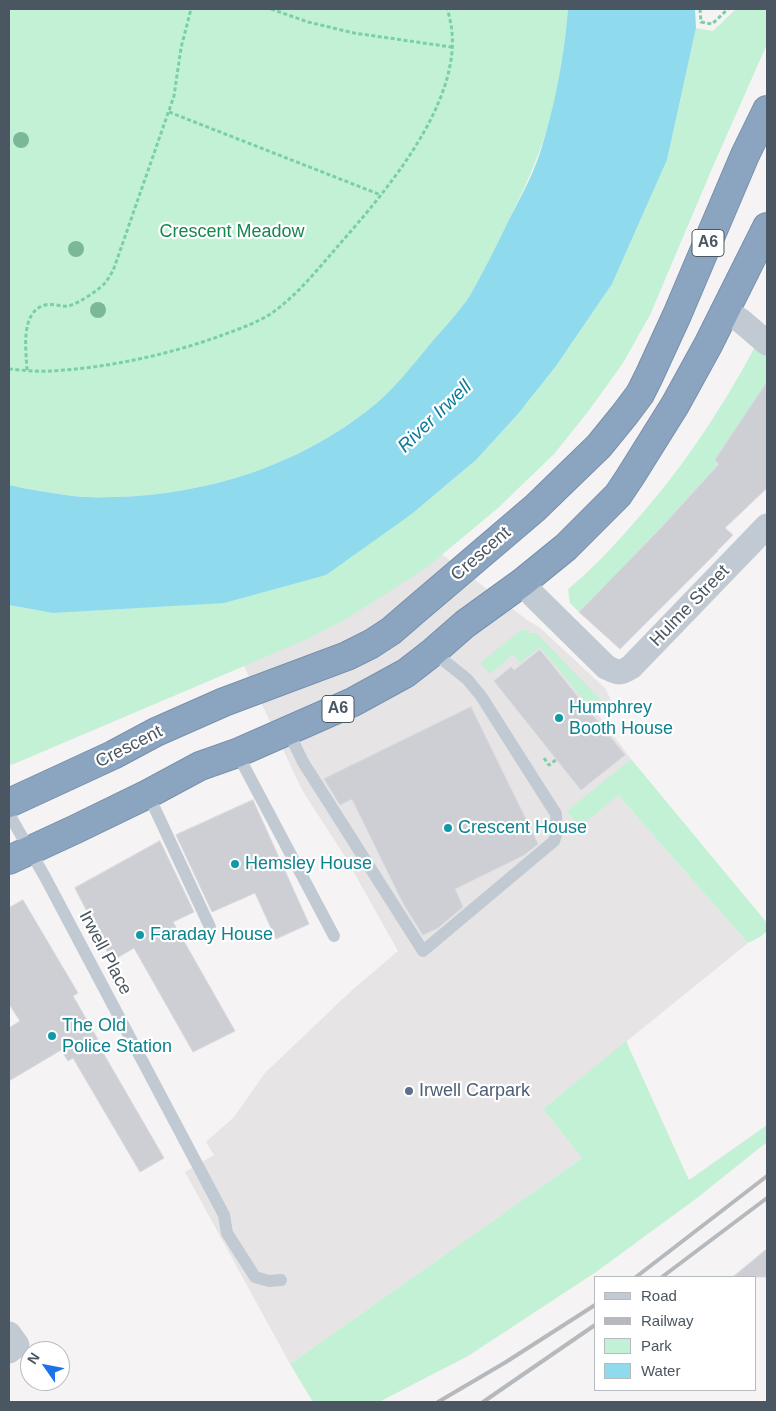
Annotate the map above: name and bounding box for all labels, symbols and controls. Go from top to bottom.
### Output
park label: Crescent Meadow [159,221,305,243]
road number: A6 [692,230,724,256]
water label: River Irwell [393,376,477,458]
street label: Crescent [447,522,515,586]
street label: Hulme Street [646,561,734,651]
road number: A6 [322,696,354,722]
place label: Humphrey Booth House [569,697,673,740]
marker: Humphrey Booth House [553,712,565,724]
street label: Crescent [92,721,166,773]
place label: Crescent House [458,817,587,839]
marker: Crescent House [442,822,454,834]
place label: Hemsley House [245,853,372,875]
marker: Hemsley House [229,858,241,870]
street label: Irwell Place [74,907,136,999]
place label: Faraday House [150,924,273,946]
marker: Faraday House [134,929,146,941]
place label: The Old Police Station [62,1015,172,1058]
marker: The Old Police Station [46,1030,58,1042]
place label: Irwell Carpark [419,1080,530,1102]
marker: Irwell Carpark [403,1085,415,1097]
legend [594,1276,756,1391]
text: Road [641,1287,677,1304]
text: Railway [641,1312,694,1329]
text: Park [641,1337,672,1354]
north arrow [20,1341,70,1391]
text: N [24,1350,43,1367]
text: Water [641,1362,680,1379]

